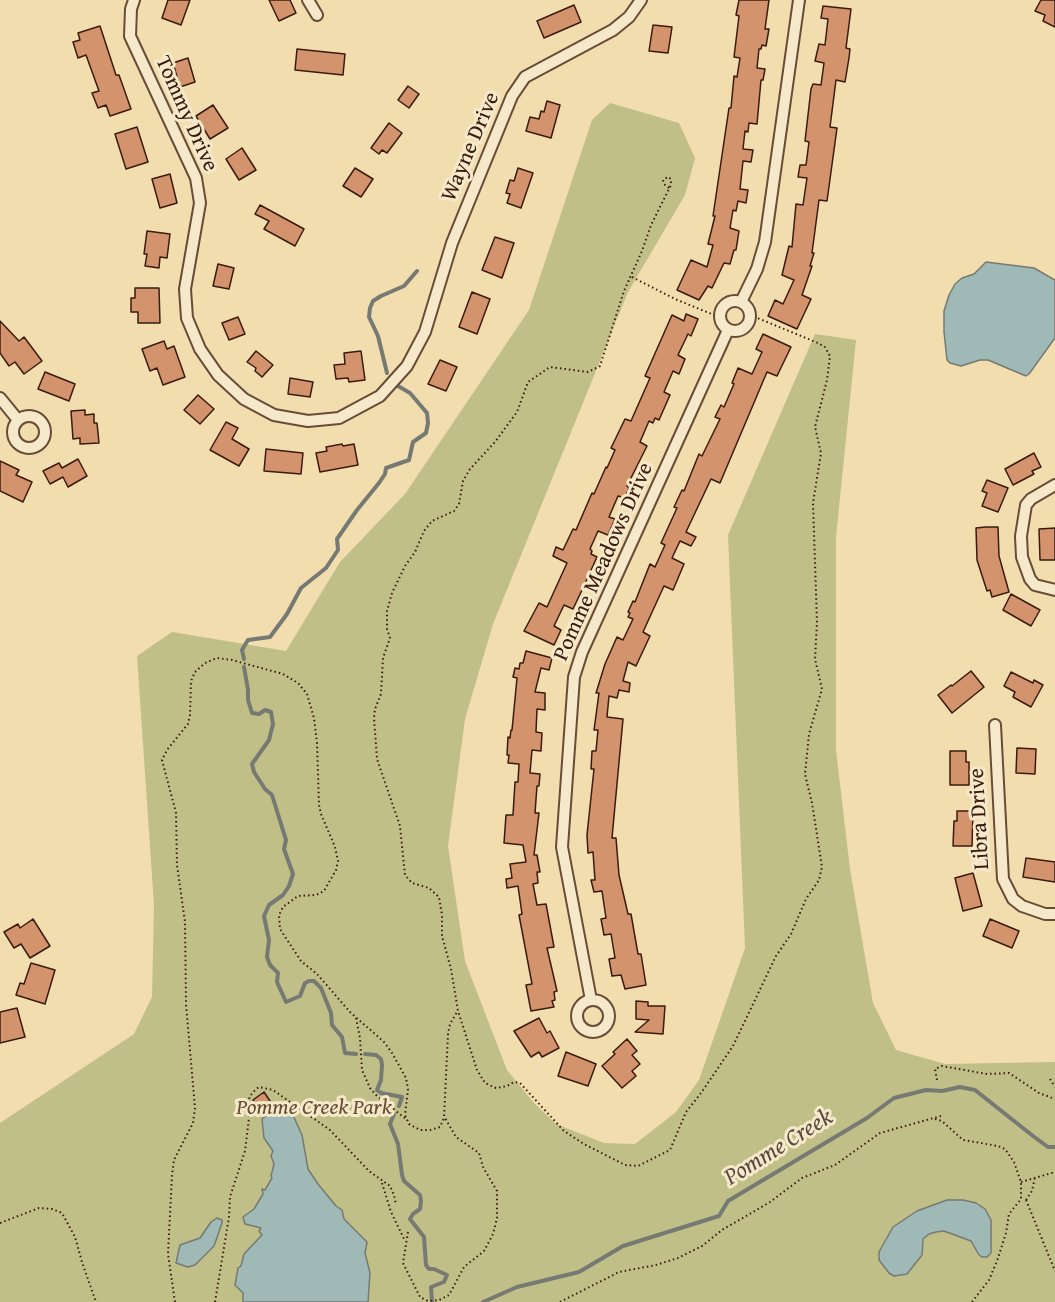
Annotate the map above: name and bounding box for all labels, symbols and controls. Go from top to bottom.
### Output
street label: Tommy Drive [149,52,223,176]
street label: Wayne Drive [436,88,506,206]
street label: Pomme Meadows Drive [548,459,660,665]
street label: Libra Drive [964,768,996,870]
park label: Pomme Creek Park [236,1095,392,1121]
water label: Pomme Creek [720,1103,838,1193]

